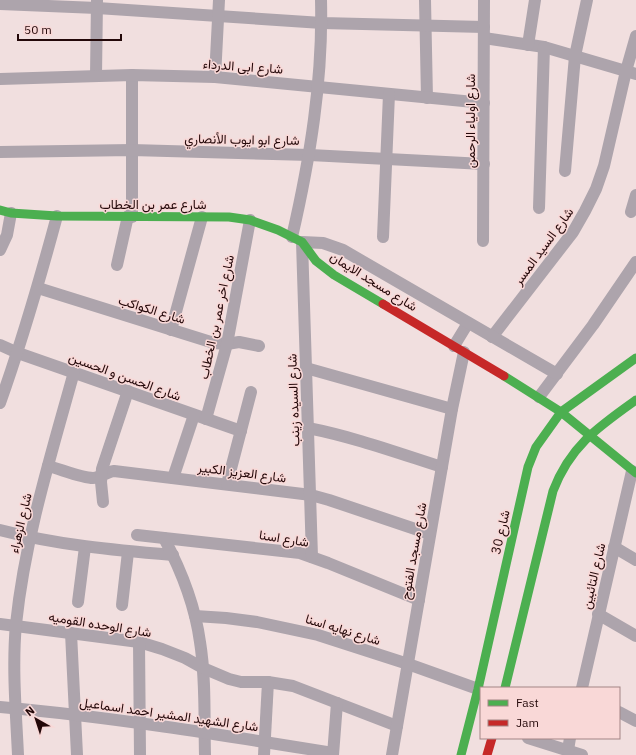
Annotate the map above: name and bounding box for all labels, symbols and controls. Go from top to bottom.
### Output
scale bar [18,16,121,42]
text: 50 m [24,22,52,37]
street label: شارع ابى الدرداء [202,55,284,79]
street label: شارع اولياء الرحمن [462,74,480,168]
street label: شارع ابو ايوب الأنصاري [184,130,300,151]
street label: شارع عمر بن الخطاب [100,196,206,214]
street label: شارع السيد المسر [509,204,578,290]
street label: شارع مسجد الايمان [326,248,421,316]
street label: شارع اخر عمر بن الخطاب [195,253,239,381]
street label: شارع الكواكب [116,291,187,329]
street label: شارع الحسن و الحسين [66,348,183,406]
street label: شارع السيده زينب [283,353,305,447]
street label: شارع العزيز الكبير [196,459,287,487]
street label: شارع الزهراء [5,491,37,555]
street label: شارع مسجد الفتوح [397,501,431,601]
street label: شارع 30 [487,508,515,556]
street label: شارع اسنا [258,526,310,552]
street label: شارع التائبين [578,541,610,611]
street label: شارع الوحده القوميه [47,608,153,642]
street label: شارع نهايه اسنا [303,610,383,650]
legend [480,687,620,739]
street label: شارع الشهيد المشير احمد اسماعيل [78,694,259,736]
text: Fast [516,695,539,710]
north arrow [16,699,56,739]
text: N [22,703,37,719]
text: Jam [516,715,539,730]

